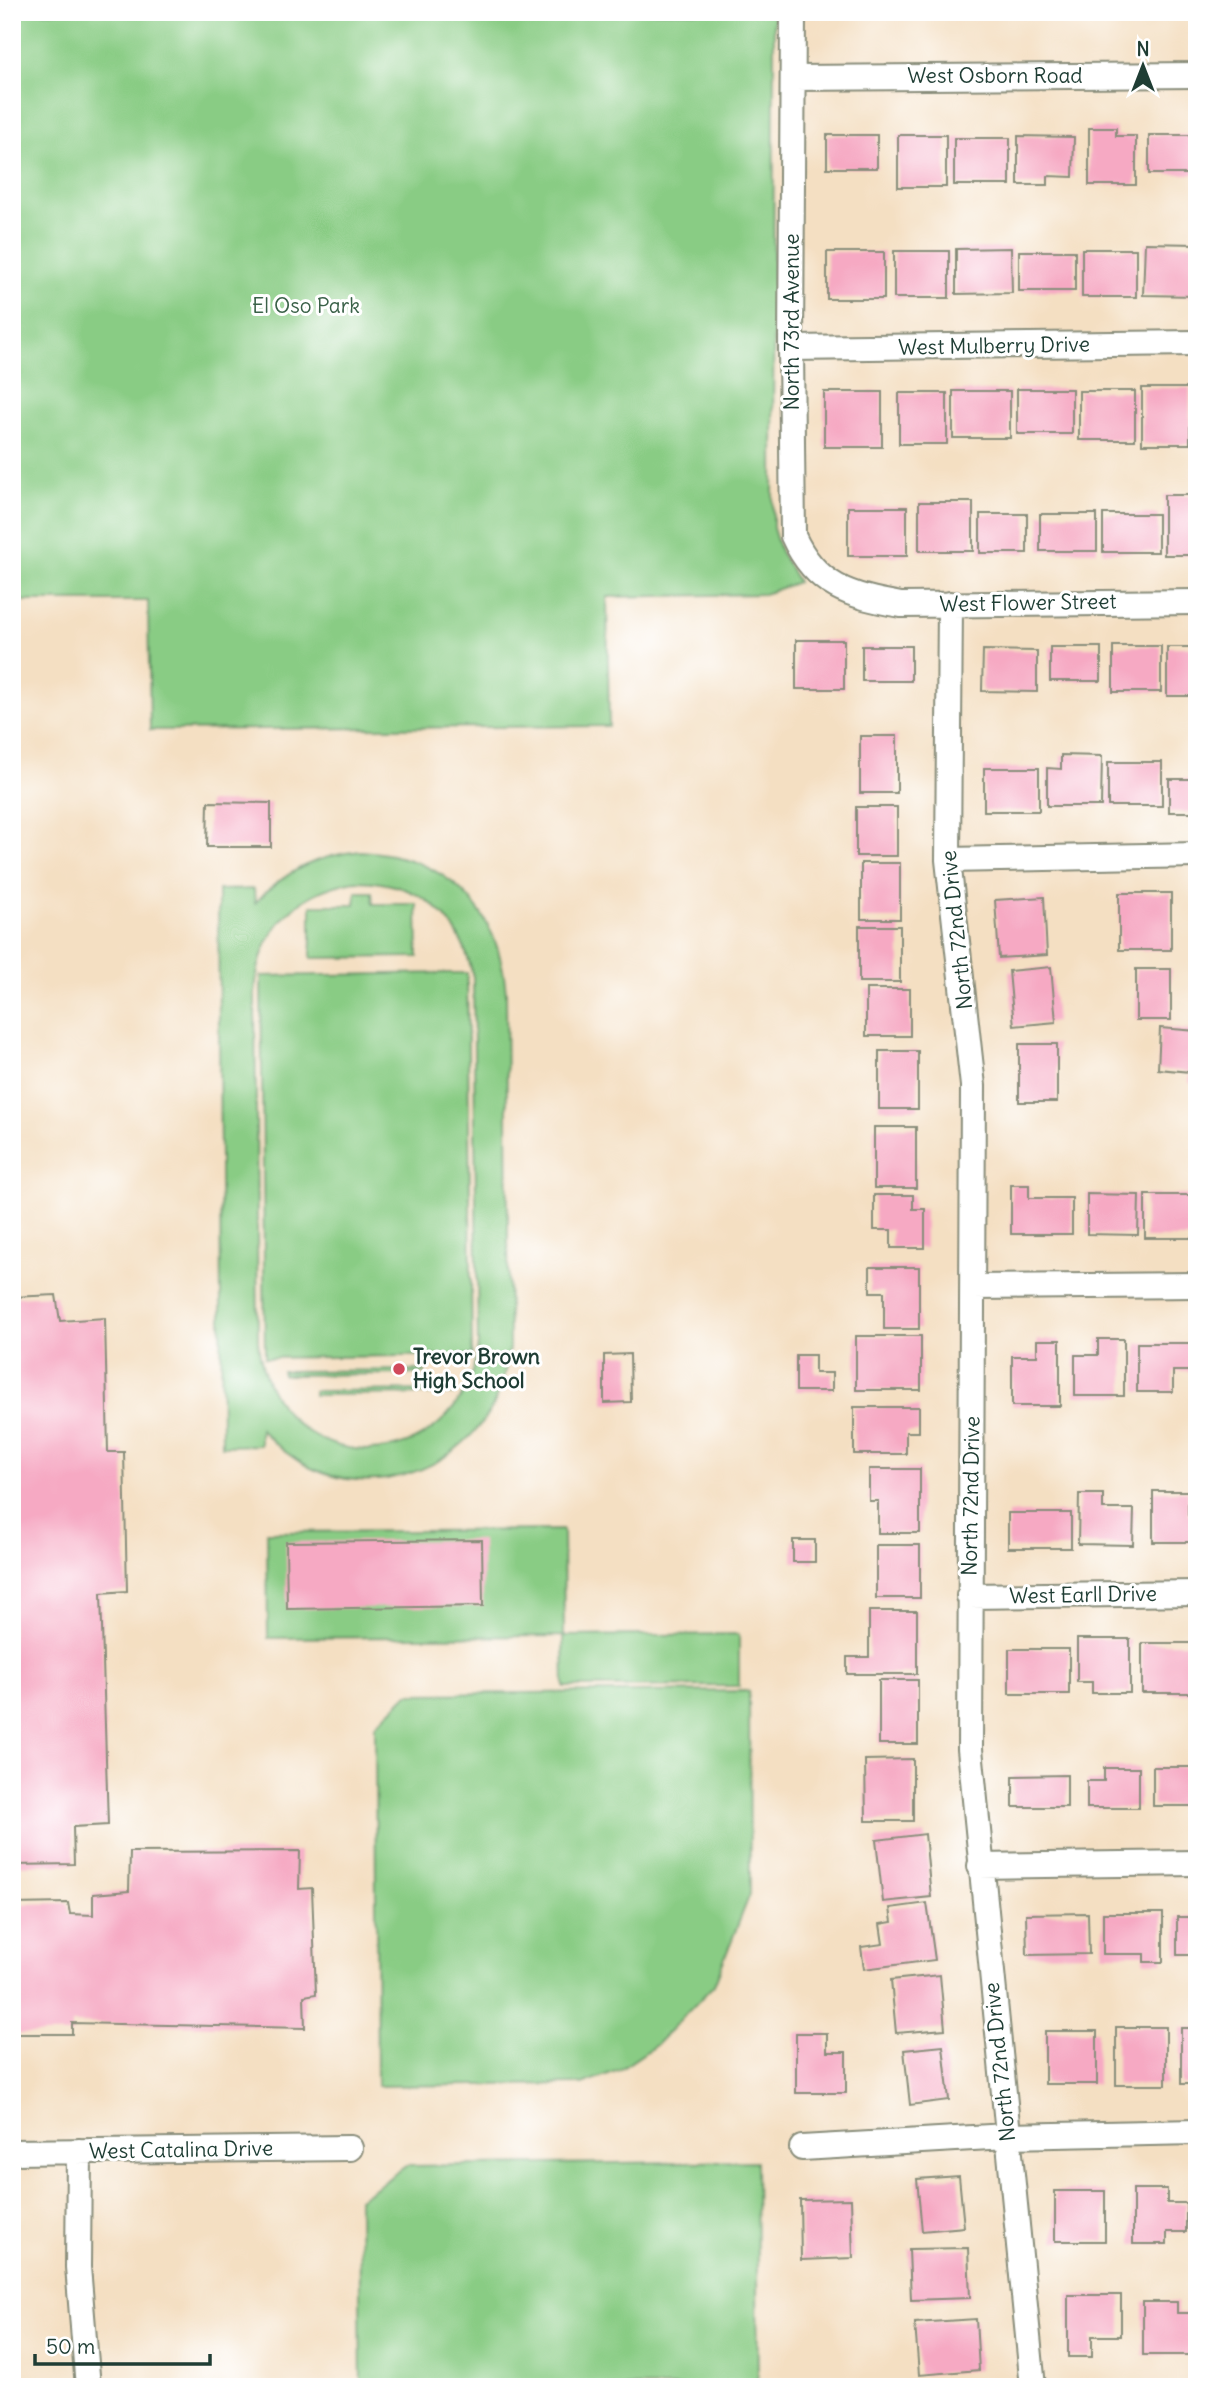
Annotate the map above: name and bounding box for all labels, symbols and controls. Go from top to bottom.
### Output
north arrow [1108,32,1178,102]
text: N [1136,37,1150,61]
street label: West Osborn Road [907,62,1083,89]
street label: North 73rd Avenue [778,233,805,411]
park label: El Oso Park [252,292,360,319]
street label: West Mulberry Drive [898,330,1090,361]
street label: West Flower Street [939,587,1117,618]
street label: North 72nd Drive [935,849,978,1011]
place label: Trevor Brown High School [413,1343,540,1394]
marker: Trevor Brown High School [391,1361,407,1377]
street label: North 72nd Drive [956,1416,985,1576]
street label: West Earll Drive [1009,1580,1157,1609]
street label: North 72nd Drive [978,1981,1021,2143]
street label: West Catalina Drive [89,2134,273,2165]
scale bar [35,2322,210,2366]
text: 50 m [46,2333,95,2360]

